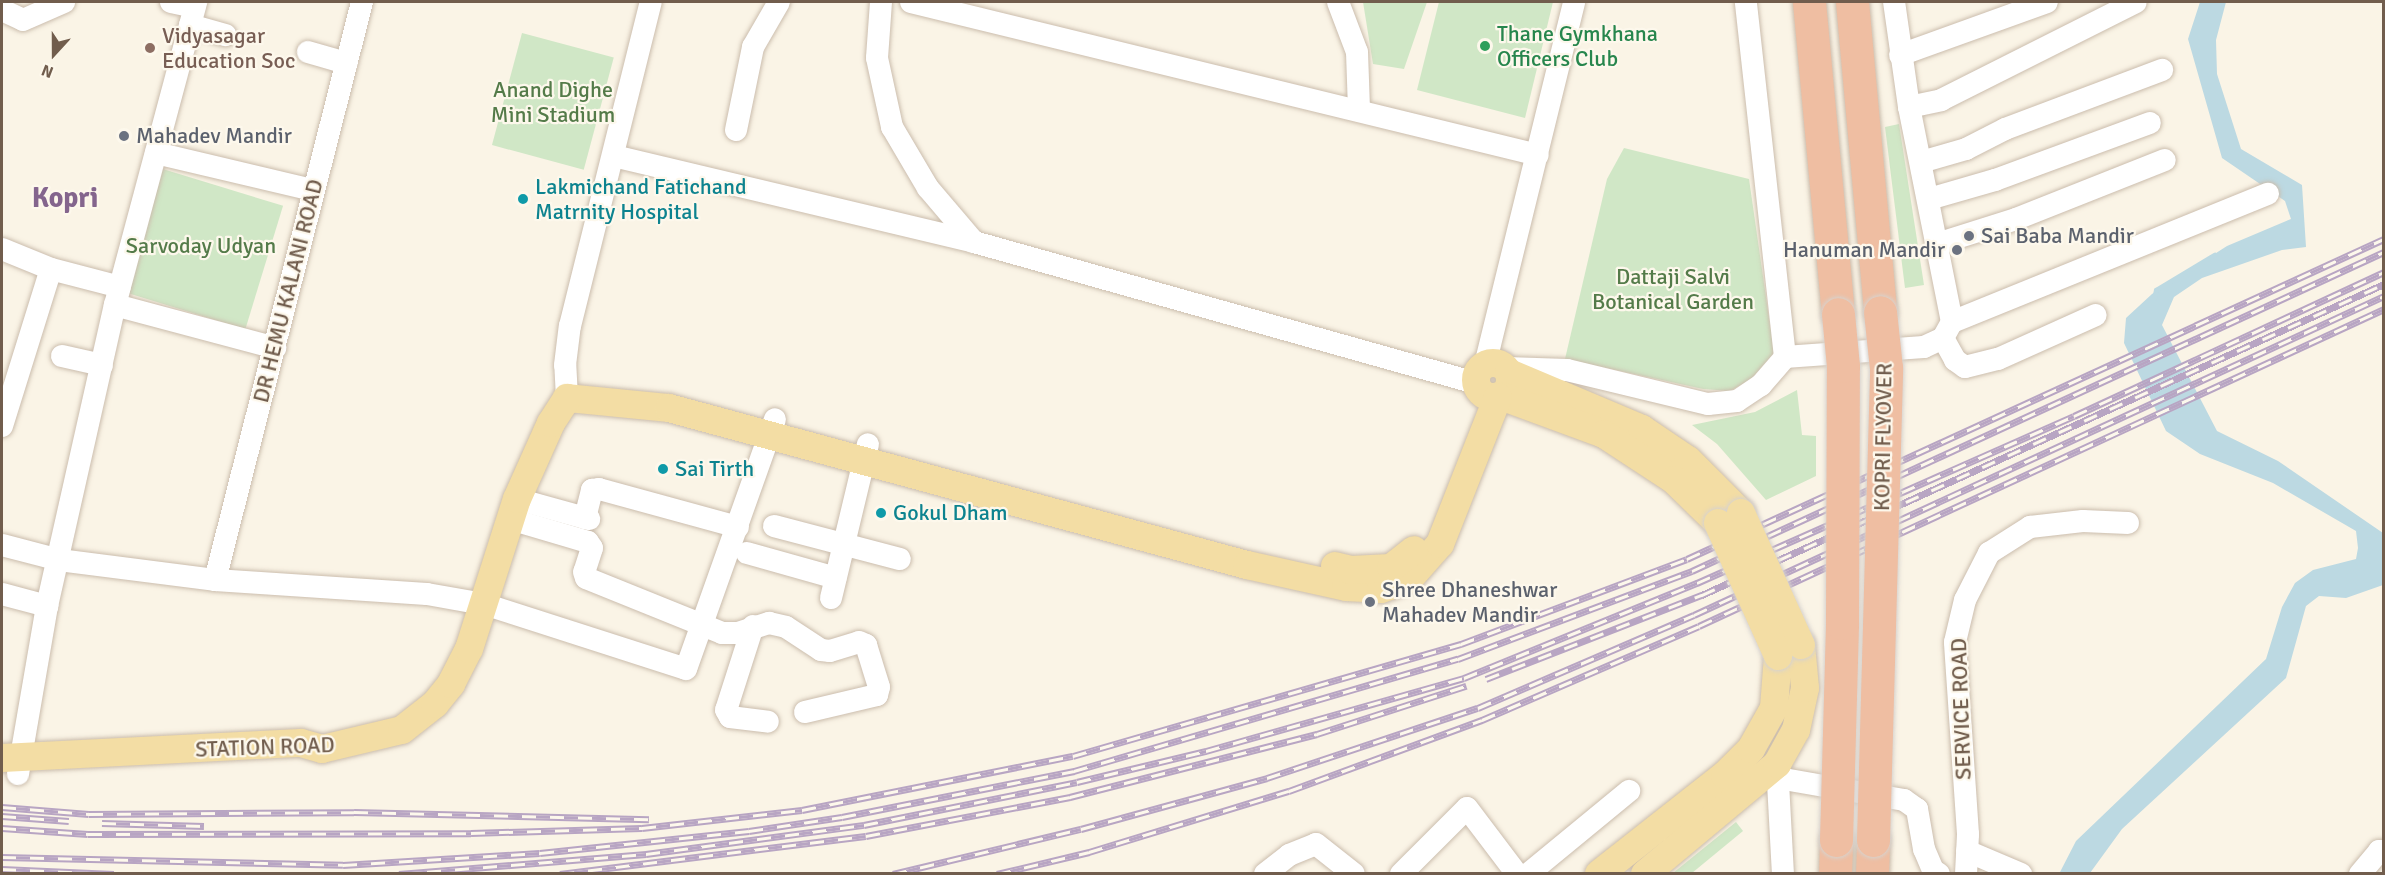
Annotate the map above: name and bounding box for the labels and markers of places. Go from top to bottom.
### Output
place label: Thane Gymkhana Officers Club [1497,20,1658,72]
place label: Vidyasagar Education Soc [162,22,295,74]
marker: Thane Gymkhana Officers Club [1478,39,1492,53]
marker: Vidyasagar Education Soc [143,41,157,55]
place label: Mahadev Mandir [136,123,292,149]
marker: Mahadev Mandir [117,129,131,143]
place label: Lakmichand Fatichand Matrnity Hospital [535,173,747,224]
marker: Lakmichand Fatichand Matrnity Hospital [516,192,530,206]
place label: Sai Baba Mandir [1981,223,2134,249]
marker: Sai Baba Mandir [1962,229,1976,243]
place label: Hanuman Mandir [1783,237,1945,263]
marker: Hanuman Mandir [1950,243,1964,257]
place label: Sai Tirth [675,456,754,482]
marker: Sai Tirth [656,462,670,476]
place label: Gokul Dham [893,500,1008,526]
marker: Gokul Dham [874,506,888,520]
place label: Shree Dhaneshwar Mahadev Mandir [1382,576,1557,628]
marker: Shree Dhaneshwar Mahadev Mandir [1363,595,1377,609]

